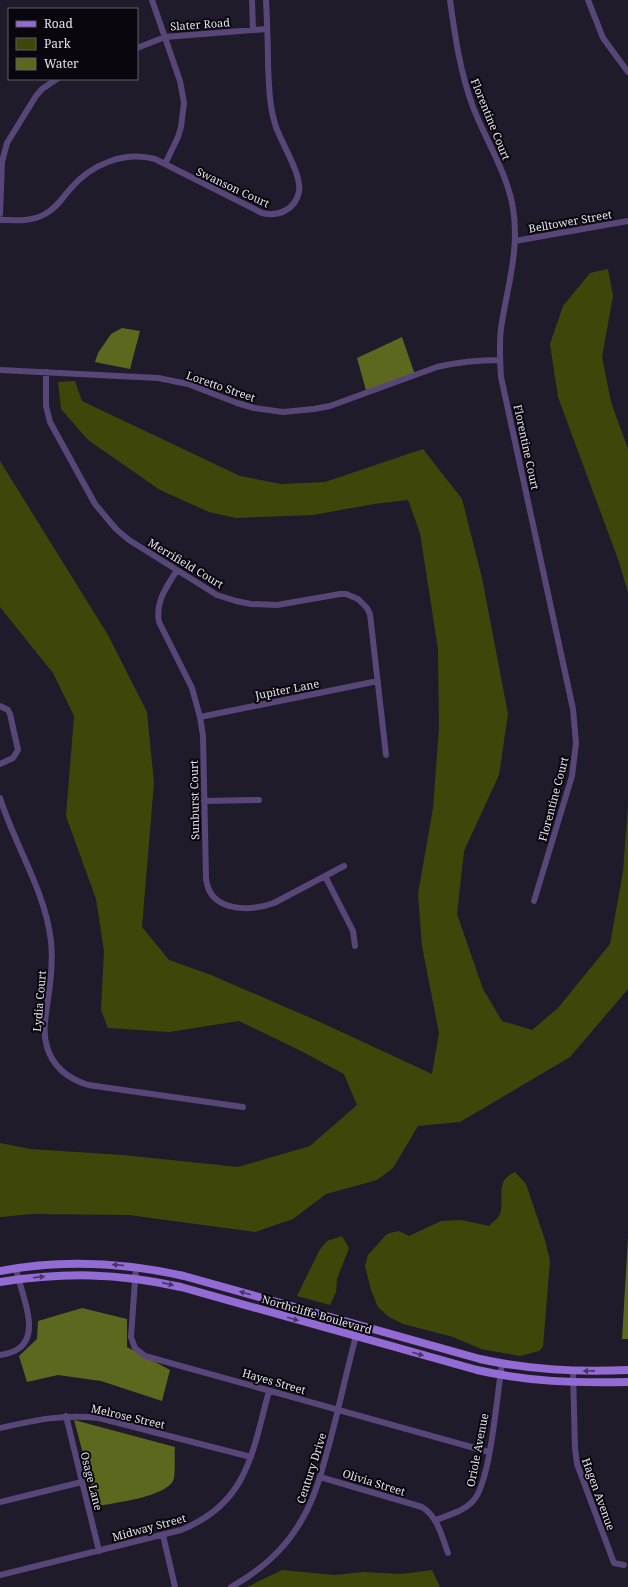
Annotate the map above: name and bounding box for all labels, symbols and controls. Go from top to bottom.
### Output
legend [8,8,138,80]
street label: Slater Road [170,14,231,34]
text: Road [44,15,74,32]
text: Park [44,35,72,52]
text: Water [44,55,79,72]
street label: Florentine Court [468,76,514,162]
street label: Swanson Court [194,163,272,211]
street label: Belltower Street [527,206,613,236]
street label: Loretto Street [185,367,258,405]
street label: Florentine Court [511,403,543,491]
street label: Merrifield Court [146,535,227,591]
street label: Jupiter Lane [253,675,320,703]
street label: Florentine Court [535,755,572,843]
street label: Sunburst Court [186,760,202,840]
street label: Lydia Court [29,970,49,1032]
one-way arrow [112,1261,124,1268]
one-way arrow [33,1274,45,1280]
one-way arrow [162,1282,174,1288]
one-way arrow [239,1290,251,1296]
street label: Northcliffe Boulevard [260,1291,374,1337]
one-way arrow [287,1316,299,1322]
one-way arrow [413,1351,425,1357]
street label: Hayes Street [241,1365,308,1397]
one-way arrow [582,1368,595,1374]
street label: Melrose Street [90,1400,167,1432]
street label: Oriole Avenue [463,1412,492,1488]
street label: Century Drive [292,1430,330,1505]
street label: Osage Lane [77,1450,107,1512]
street label: Hagen Avenue [579,1456,619,1532]
street label: Olivia Street [341,1465,407,1499]
street label: Midway Street [110,1510,188,1544]

